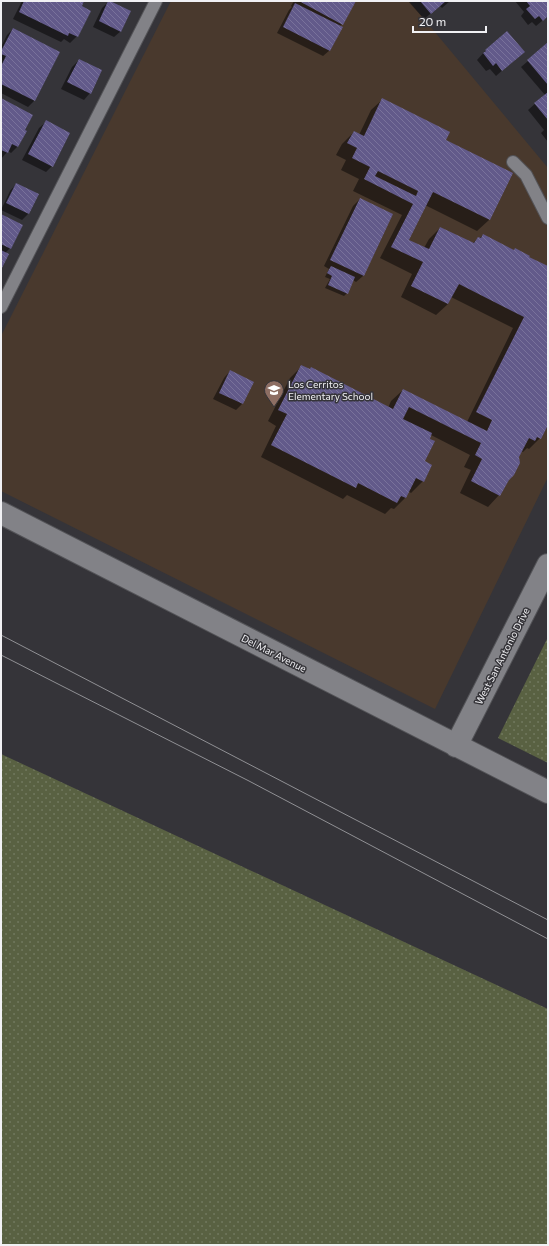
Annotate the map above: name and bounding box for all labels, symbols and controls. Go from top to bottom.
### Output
scale bar [413,8,486,34]
text: 20 m [419,14,446,28]
place label: Los Cerritos Elementary School [288,378,373,402]
school or university icon: Los Cerritos Elementary School [263,379,285,407]
street label: West San Antonio Drive [472,606,532,706]
street label: Del Mar Avenue [240,632,308,674]

